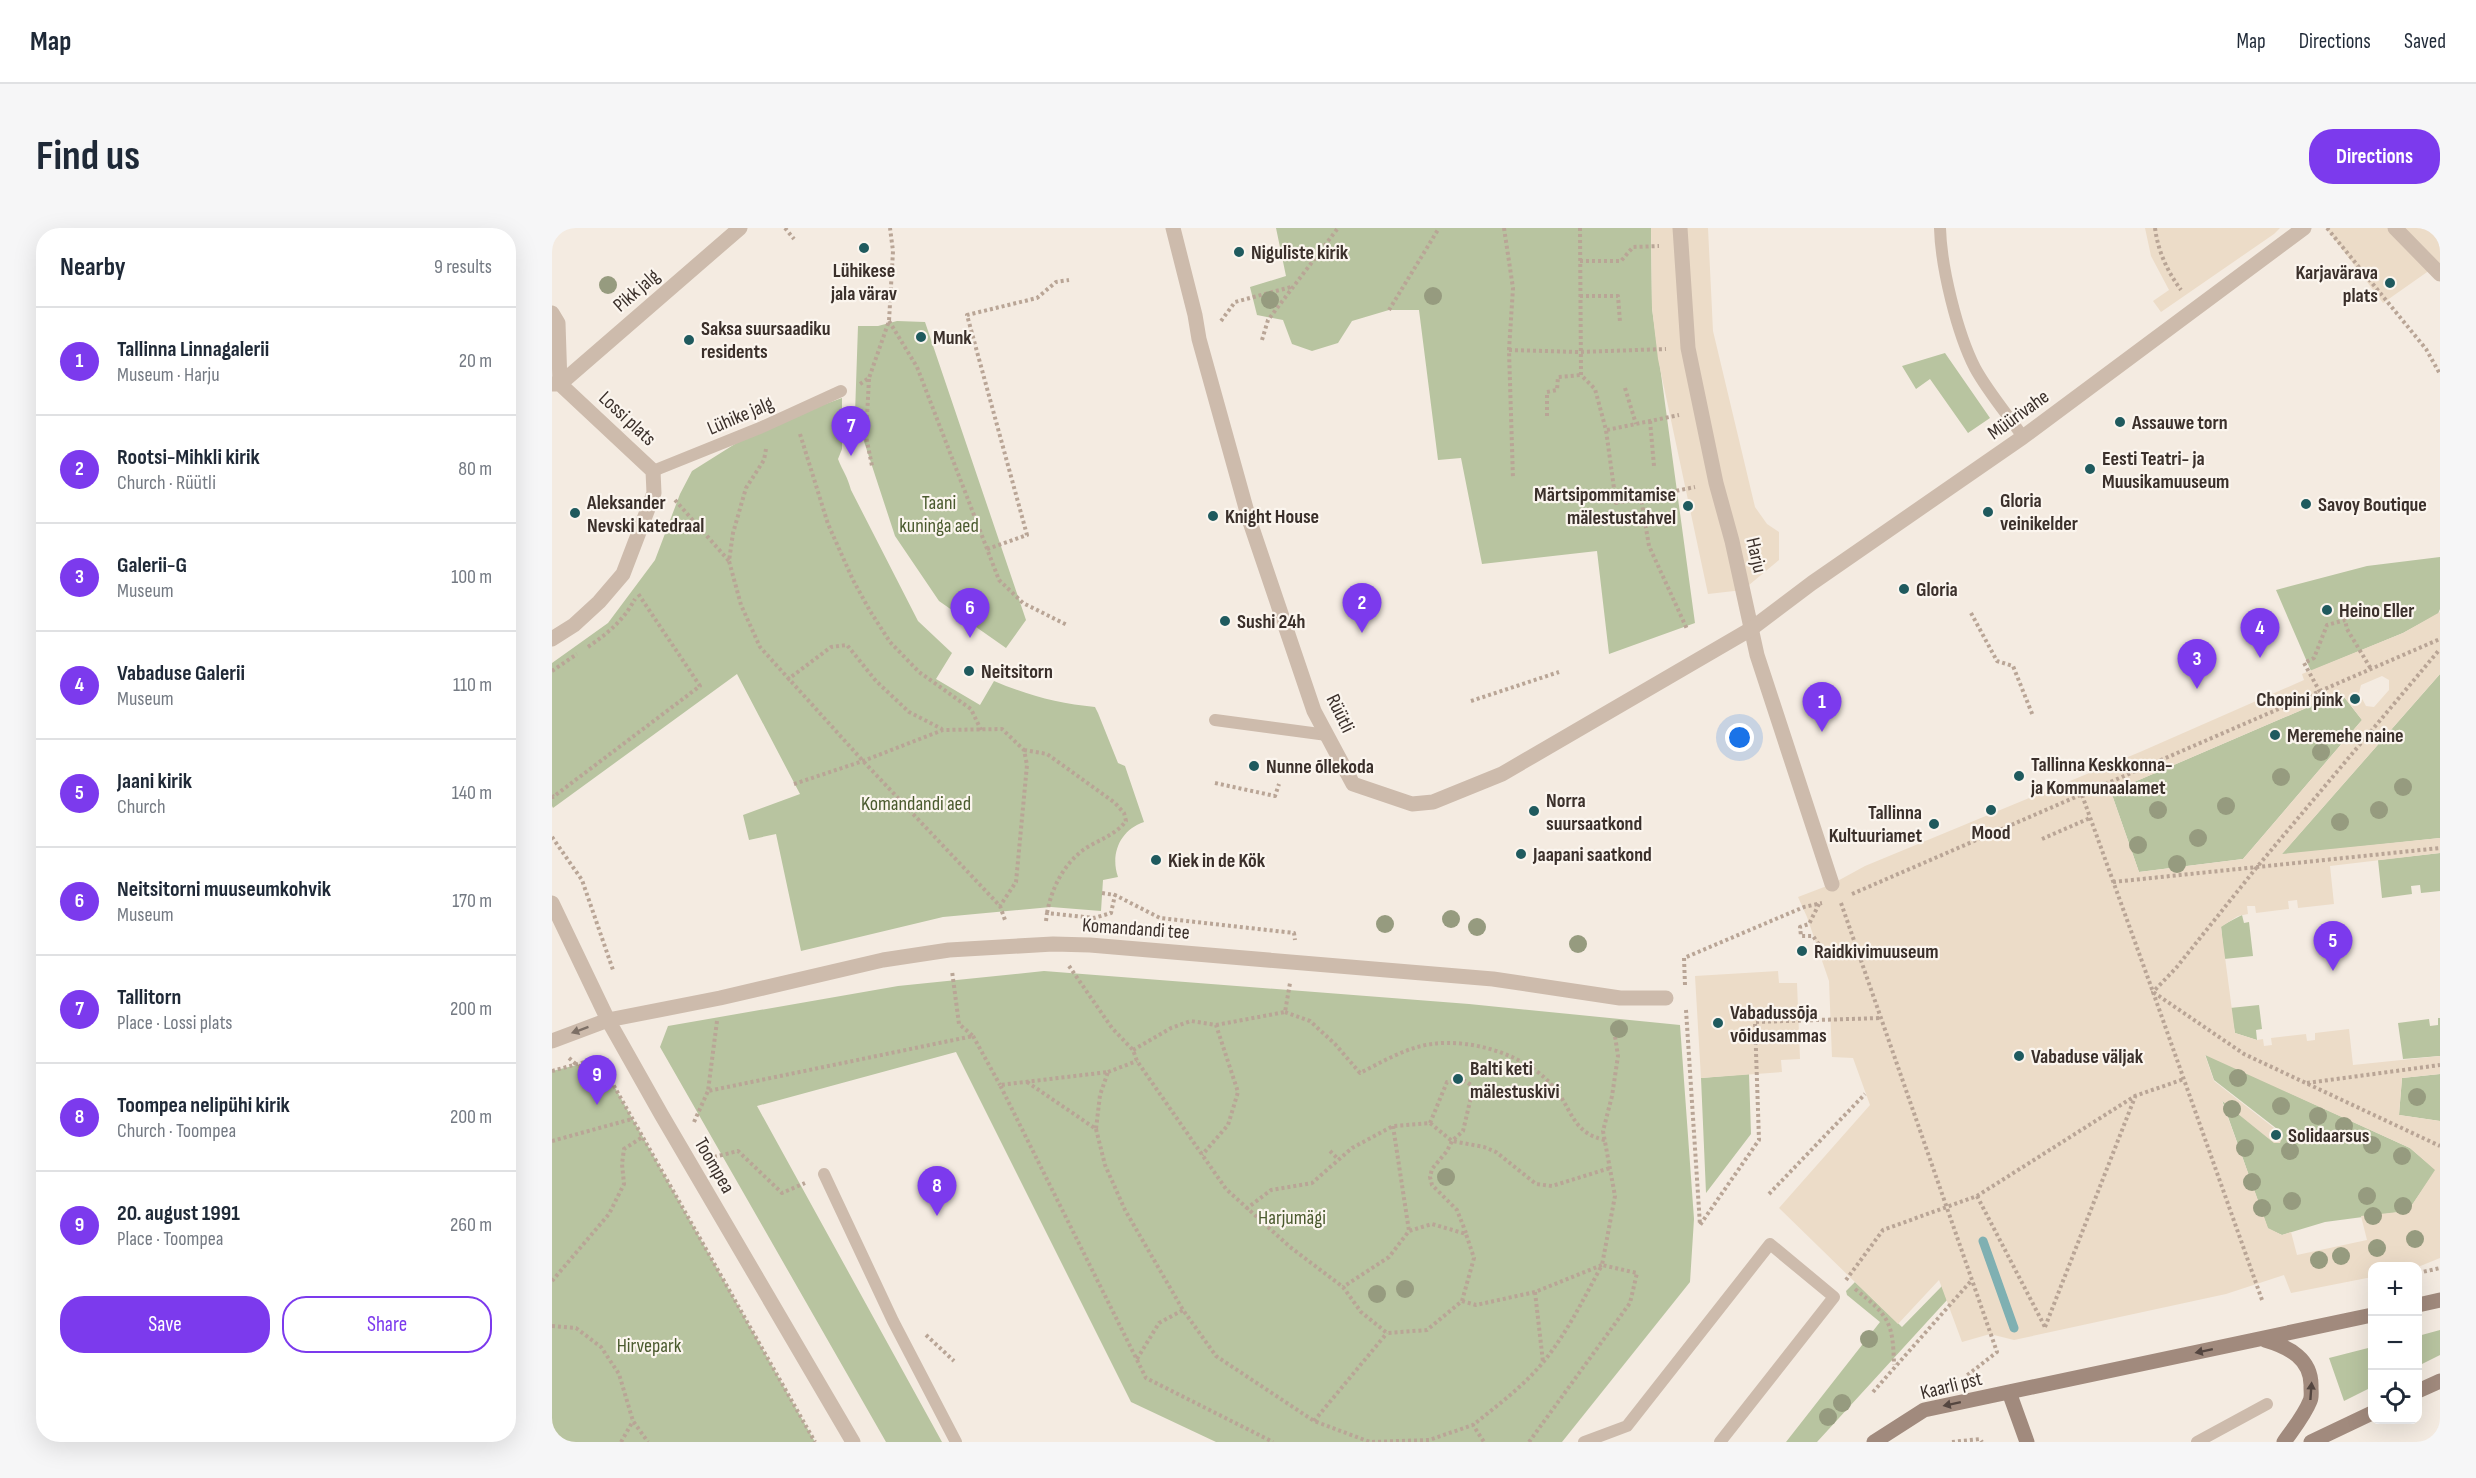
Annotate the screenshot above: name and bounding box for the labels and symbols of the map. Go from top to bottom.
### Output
marker: Lühikese jala värav [857,241,871,255]
place label: Niguliste kirik [1251,241,1349,265]
marker: Niguliste kirik [1232,245,1246,259]
place label: Lühikese jala värav [830,259,898,306]
place label: Karjavärava plats [2295,261,2378,308]
street label: Pikk jalg [609,264,665,317]
marker: Karjavärava plats [2383,276,2397,290]
place label: Saksa suursaadiku residents [701,317,831,364]
place label: Munk [933,326,972,350]
marker: Munk [914,330,928,344]
marker: Saksa suursaadiku residents [682,333,696,347]
street label: Müürivahe [1983,385,2054,445]
street label: Lossi plats [594,386,661,451]
street label: Lühike jalg [704,391,777,441]
pin: 7 [832,406,870,456]
place label: Assauwe torn [2131,411,2228,435]
marker: Assauwe torn [2113,415,2127,429]
place label: Eesti Teatri- ja Muusikamuuseum [2102,447,2229,494]
marker: Eesti Teatri- ja Muusikamuuseum [2083,462,2097,476]
place label: Märtsipommitamise mälestustahvel [1534,483,1676,530]
place label: Gloria veinikelder [2000,489,2078,536]
place label: Aleksander Nevski katedraal [586,491,704,538]
park label: Taani kuninga aed [899,491,979,538]
place label: Savoy Boutique [2318,493,2427,517]
marker: Savoy Boutique [2299,497,2313,511]
marker: Märtsipommitamise mälestustahvel [1681,499,1695,513]
place label: Knight House [1225,505,1319,529]
marker: Gloria veinikelder [1981,505,1995,519]
marker: Aleksander Nevski katedraal [568,506,582,520]
marker: Knight House [1206,509,1220,523]
street label: Harju [1740,535,1772,575]
place label: Gloria [1916,578,1958,602]
marker: Gloria [1897,582,1911,596]
pin: 2 [1342,584,1382,633]
pin: 6 [950,588,990,638]
place label: Heino Eller [2339,599,2415,623]
marker: Heino Eller [2320,603,2334,617]
pin: 4 [2240,608,2280,658]
place label: Sushi 24h [1237,610,1305,634]
marker: Sushi 24h [1218,614,1232,628]
pin: 3 [2178,640,2216,689]
place label: Neitsitorn [981,660,1053,684]
marker: Neitsitorn [962,664,976,678]
pin: 1 [1802,682,1842,732]
place label: Chopini pink [2256,688,2344,712]
street label: Rüütli [1321,690,1360,737]
marker: Chopini pink [2348,692,2362,706]
your location [1725,723,1754,752]
place label: Meremehe naine [2287,724,2404,748]
marker: Meremehe naine [2268,728,2282,742]
place label: Tallinna Keskkonna- ja Kommunaalamet [2030,753,2173,800]
place label: Nunne õllekoda [1266,755,1374,779]
marker: Nunne õllekoda [1247,759,1261,773]
marker: Tallinna Keskkonna- ja Kommunaalamet [2012,769,2026,783]
place label: Norra suursaatkond [1546,789,1642,836]
park label: Komandandi aed [861,792,971,816]
place label: Tallinna Kultuuriamet [1829,801,1922,848]
marker: Mood [1984,803,1998,817]
marker: Norra suursaatkond [1527,804,1541,818]
marker: Tallinna Kultuuriamet [1927,817,1941,831]
place label: Mood [1972,821,2010,845]
place label: Jaapani saatkond [1532,843,1652,867]
marker: Jaapani saatkond [1514,847,1528,861]
place label: Kiek in de Kök [1168,849,1266,873]
marker: Kiek in de Kök [1149,853,1163,867]
street label: Komandandi tee [1081,913,1191,945]
pin: 5 [2314,922,2352,971]
place label: Raidkivimuuseum [1814,940,1938,964]
marker: Raidkivimuuseum [1795,944,1809,958]
place label: Vabadussõja võidusammas [1730,1001,1827,1048]
marker: Vabadussõja võidusammas [1711,1016,1725,1030]
one-way arrow [571,1026,589,1036]
place label: Vabaduse väljak [2031,1045,2144,1069]
marker: Vabaduse väljak [2012,1049,2026,1063]
pin: 9 [578,1056,616,1105]
place label: Balti keti mälestuskivi [1470,1057,1560,1104]
marker: Balti keti mälestuskivi [1451,1072,1465,1086]
place label: Solidaarsus [2288,1124,2370,1148]
marker: Solidaarsus [2269,1128,2283,1142]
street label: Toompea [689,1133,740,1198]
pin: 8 [918,1166,956,1216]
park label: Harjumägi [1258,1206,1326,1230]
park label: Hirvepark [617,1334,682,1358]
one-way arrow [2195,1347,2213,1357]
street label: Kaarli pst [1918,1367,1985,1405]
one-way arrow [2306,1382,2315,1401]
one-way arrow [1942,1400,1961,1409]

